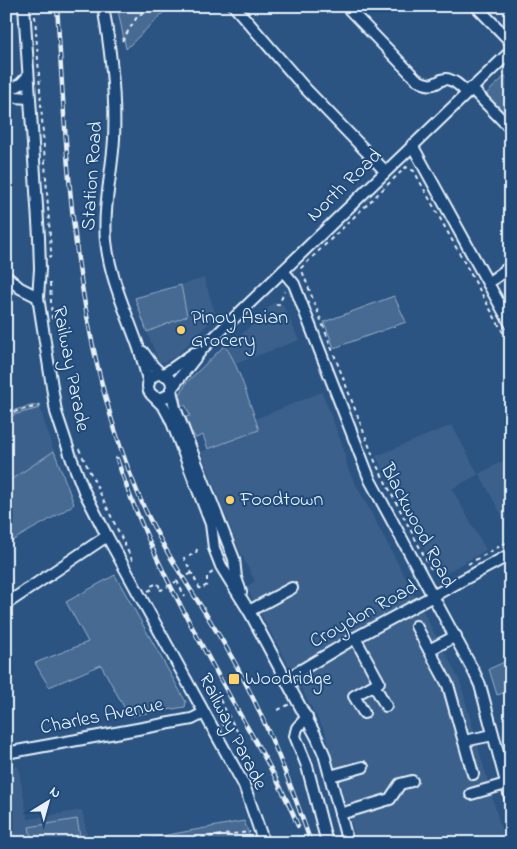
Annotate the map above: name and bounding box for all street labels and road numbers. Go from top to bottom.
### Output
street label: Station Road [75,120,111,232]
street label: North Road [301,143,389,229]
street label: Railway Parade [44,304,96,434]
street label: Blackwood Road [371,458,462,594]
street label: Croydon Road [305,573,423,657]
street label: Railway Parade [190,669,274,795]
street label: Charles Avenue [38,691,166,743]

